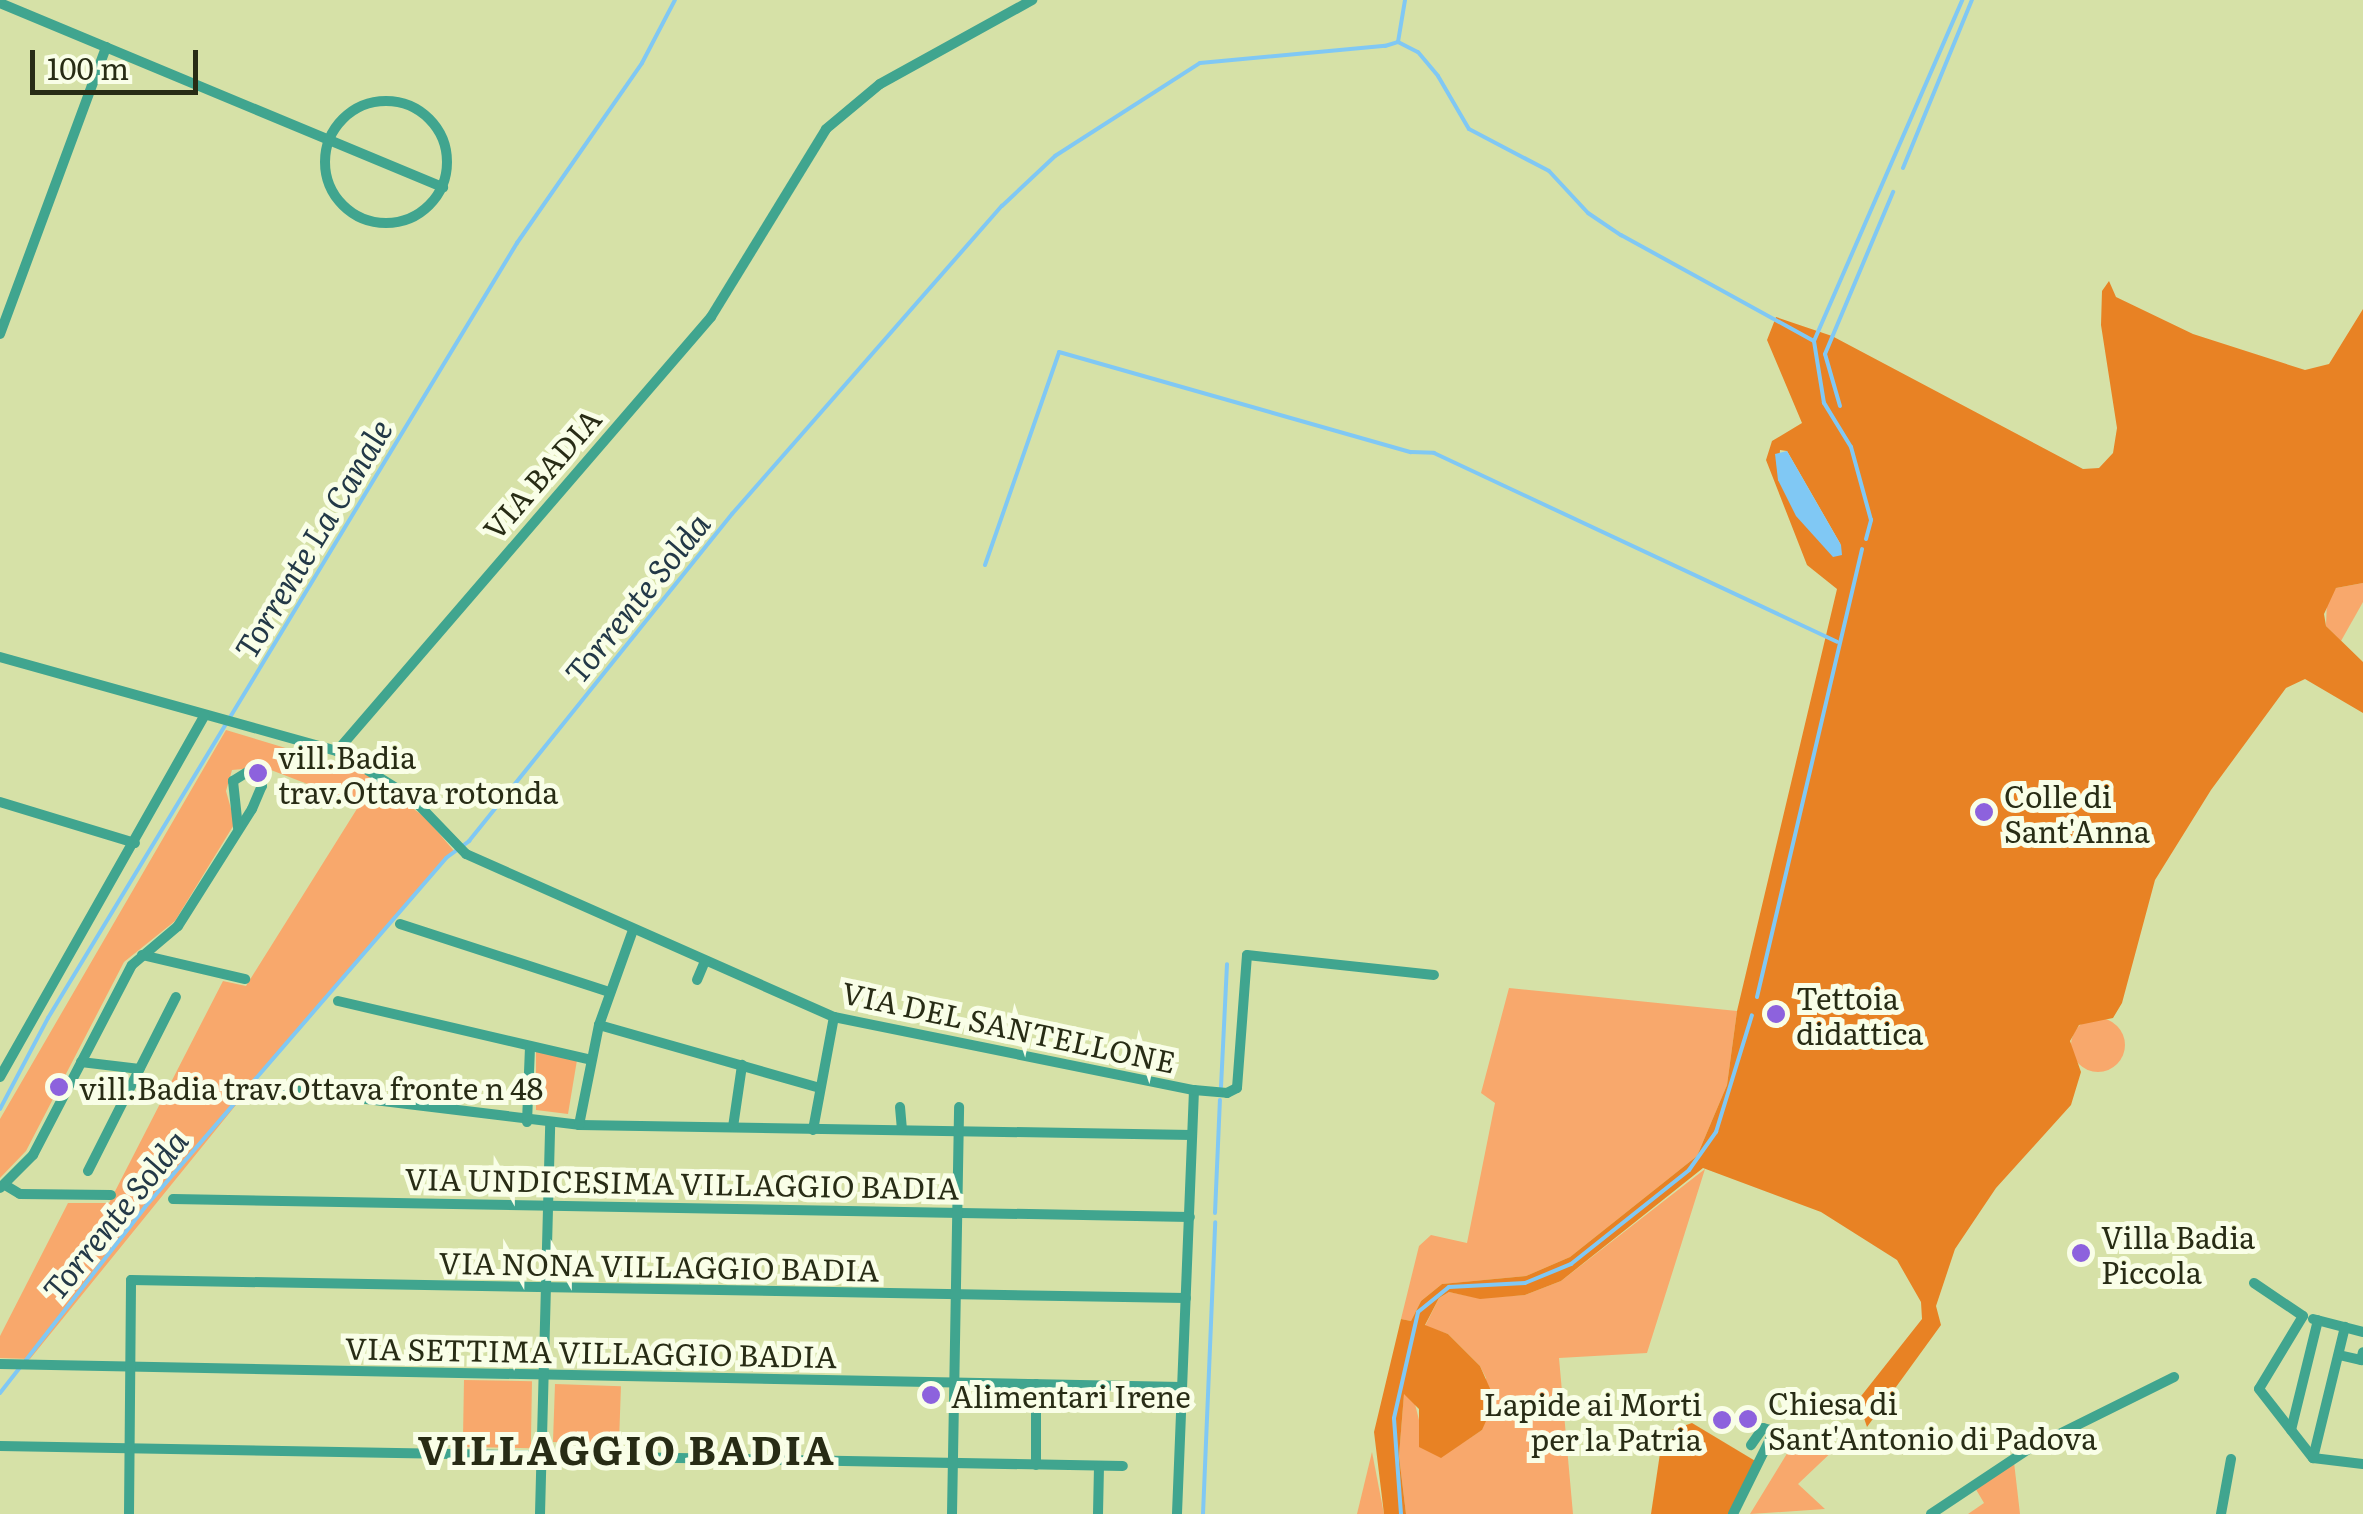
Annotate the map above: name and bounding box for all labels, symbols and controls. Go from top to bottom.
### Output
scale bar [35,30,202,92]
text: 100 m [47,45,129,89]
street label: VIA BADIA [475,400,607,546]
water label: Torrente La Canale [225,411,399,665]
water label: Torrente Solda [556,504,716,690]
place label: vill.Badia trav.Ottava rotonda [278,738,558,808]
marker: vill.Badia trav.Ottava rotonda [247,762,269,784]
place label: Colle di Sant'Anna [2004,777,2150,848]
marker: Colle di Sant'Anna [1973,801,1995,823]
street label: VIA DEL SANTELLONE [839,973,1179,1079]
place label: Tettoia didattica [1796,979,1923,1050]
marker: Tettoia didattica [1765,1003,1787,1025]
place label: vill.Badia trav.Ottava fronte n 48 [79,1069,543,1105]
marker: vill.Badia trav.Ottava fronte n 48 [48,1076,70,1098]
water label: Torrente Solda [34,1121,194,1307]
street label: VIA UNDICESIMA VILLAGGIO BADIA [405,1159,959,1205]
place label: Villa Badia Piccola [2101,1218,2255,1288]
marker: Villa Badia Piccola [2070,1242,2092,1264]
street label: VIA NONA VILLAGGIO BADIA [438,1243,880,1287]
street label: VIA SETTIMA VILLAGGIO BADIA [345,1329,837,1373]
place label: Alimentari Irene [951,1377,1191,1413]
marker: Alimentari Irene [920,1384,942,1406]
place label: Chiesa di Sant'Antonio di Padova [1768,1384,2097,1454]
place label: Lapide ai Morti per la Patria [1484,1385,1702,1456]
marker: Chiesa di Sant'Antonio di Padova [1737,1408,1759,1430]
marker: Lapide ai Morti per la Patria [1711,1409,1733,1431]
district label: VILLAGGIO BADIA [418,1424,836,1472]

